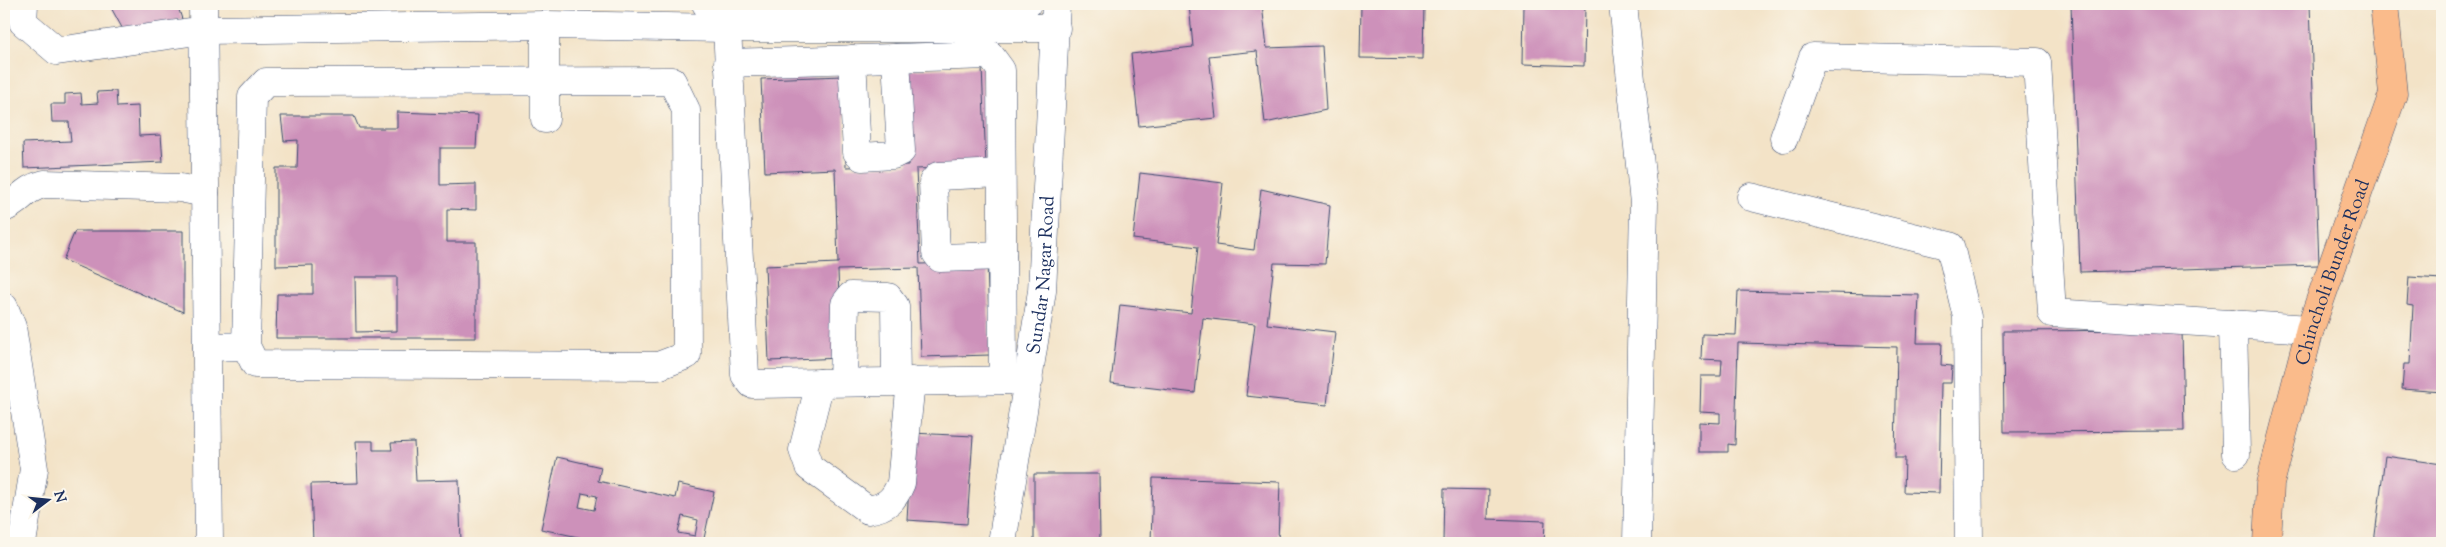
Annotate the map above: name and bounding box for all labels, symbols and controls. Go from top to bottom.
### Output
street label: Chincholi Bunder Road [2290,176,2378,368]
street label: Sundar Nagar Road [1021,195,1063,356]
north arrow [22,474,72,524]
text: N [47,489,70,505]

